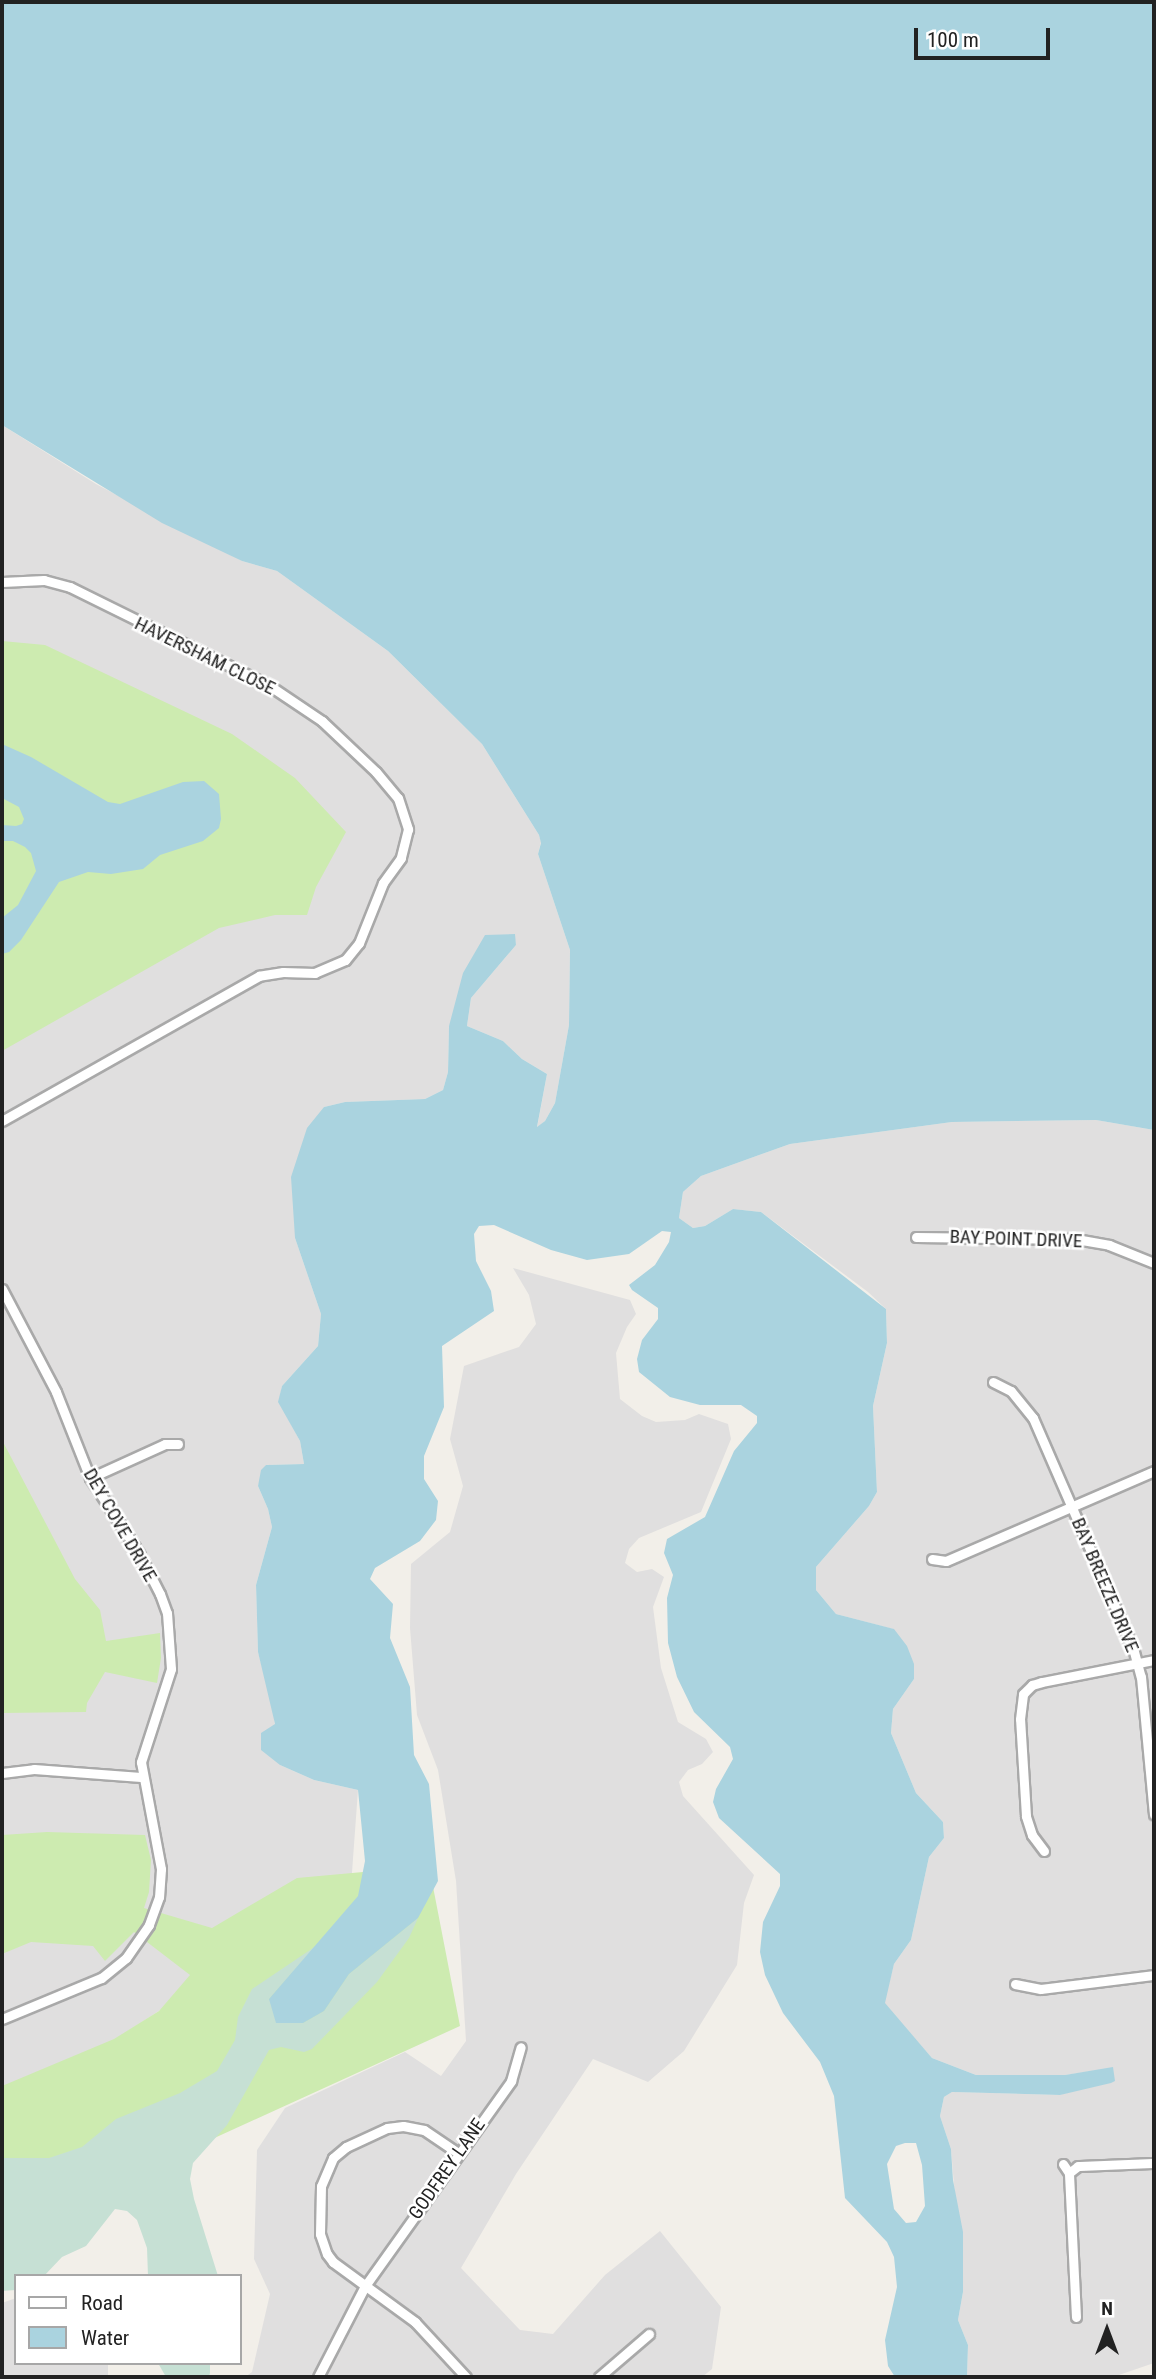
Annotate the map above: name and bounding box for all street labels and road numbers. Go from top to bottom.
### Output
street label: HAVERSHAM CLOSE [131,612,279,700]
street label: BAY POINT DRIVE [949,1225,1083,1253]
street label: DEY COVE DRIVE [78,1464,162,1586]
street label: BAY BREEZE DRIVE [1066,1514,1144,1656]
street label: GODFREY LANE [404,2114,490,2224]

